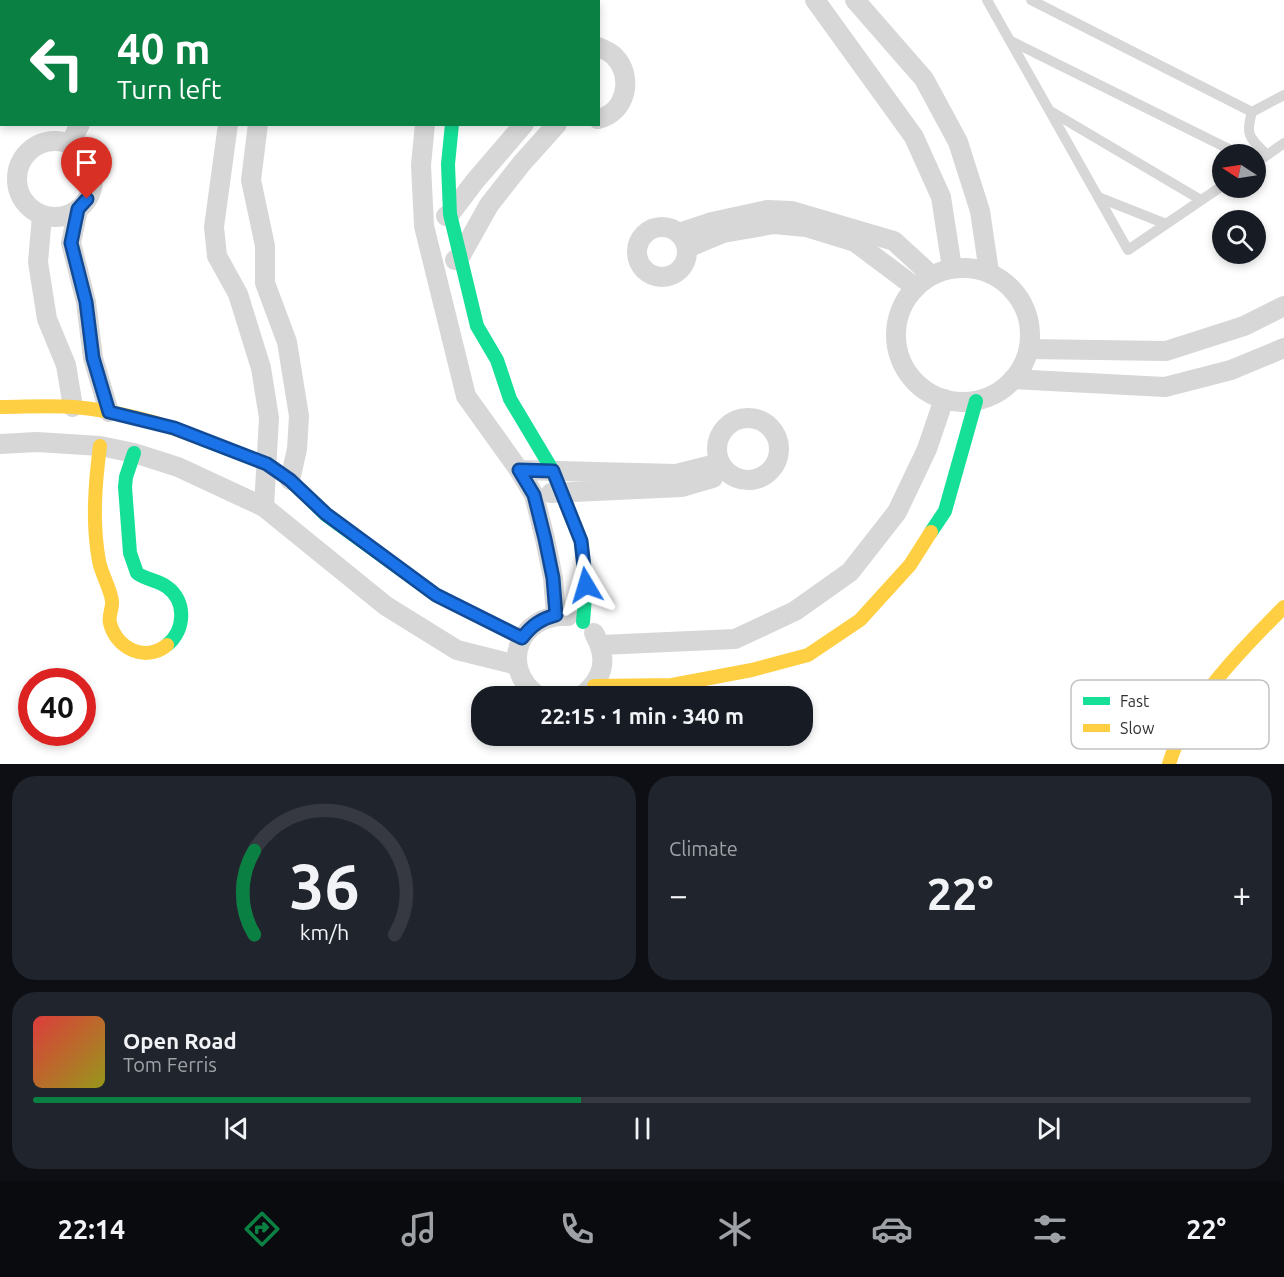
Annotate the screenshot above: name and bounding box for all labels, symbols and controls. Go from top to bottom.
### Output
icon: left [18,24,96,102]
text: 40 m [117,25,211,72]
text: Turn left [117,74,221,104]
pin [61,137,112,199]
north arrow [1212,144,1266,198]
map controls [1212,144,1266,264]
icon: arrive [70,146,103,179]
button: search [1212,210,1266,264]
position arrow [554,553,618,617]
speed limit sign: 40 [18,668,96,746]
legend [1071,680,1269,749]
text: Fast [1120,692,1150,710]
text: 22:15 · 1 min · 340 m [540,703,744,728]
text: Slow [1120,719,1155,737]
text: Climate [669,837,738,860]
text: 36 [289,851,359,921]
text: 22° [927,868,993,919]
text: − [669,876,688,913]
text: + [1232,876,1251,913]
text: km/h [299,920,349,944]
text: Open Road [123,1028,237,1053]
text: Tom Ferris [123,1053,217,1076]
icon: previous [220,1112,253,1145]
icon: pause [626,1112,659,1145]
icon: next [1032,1112,1065,1145]
icon: directions [241,1208,283,1250]
icon: music [398,1208,440,1250]
icon: phone [556,1208,598,1250]
icon: climate [714,1208,756,1250]
icon: car [871,1208,913,1250]
icon: filters [1029,1208,1071,1250]
text: 22:14 [58,1214,125,1244]
text: 22° [1186,1214,1226,1244]

